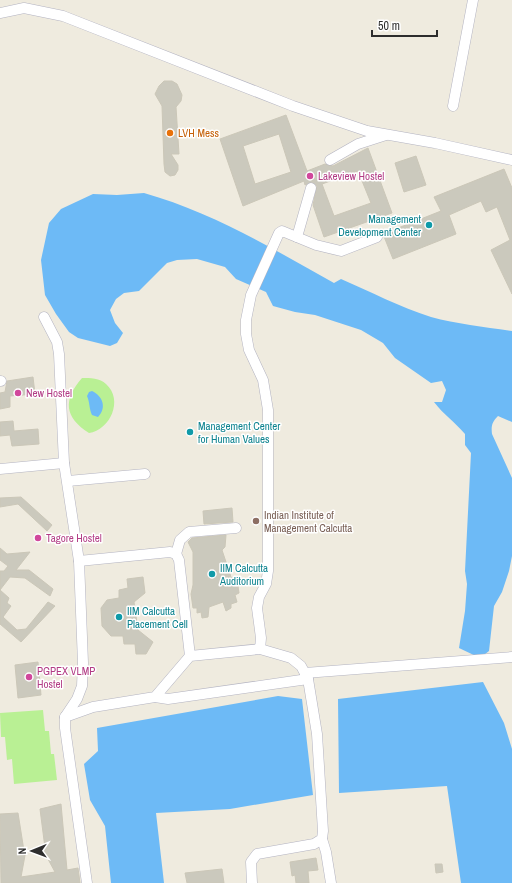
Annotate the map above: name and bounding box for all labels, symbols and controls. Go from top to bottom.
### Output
scale bar [372,12,437,38]
text: 50 m [378,18,400,34]
place label: LVH Mess [178,126,219,140]
marker: LVH Mess [165,128,175,138]
place label: Lakeview Hostel [318,169,384,183]
marker: Lakeview Hostel [305,171,315,181]
place label: Management Development Center [338,212,421,239]
marker: Management Development Center [424,220,434,230]
place label: New Hostel [26,386,72,400]
marker: New Hostel [13,388,23,398]
place label: Management Center for Human Values [198,419,280,446]
marker: Management Center for Human Values [185,427,195,437]
place label: Indian Institute of Management Calcutta [264,508,352,535]
marker: Indian Institute of Management Calcutta [251,516,261,526]
place label: Tagore Hostel [46,531,102,545]
marker: Tagore Hostel [33,533,43,543]
place label: IIM Calcutta Auditorium [219,561,268,588]
marker: IIM Calcutta Auditorium [207,569,217,579]
place label: IIM Calcutta Placement Cell [127,604,188,631]
marker: IIM Calcutta Placement Cell [114,612,124,622]
place label: PGPEX VLMP Hostel [37,664,95,691]
marker: PGPEX VLMP Hostel [24,672,34,682]
north arrow [12,831,52,871]
text: N [15,848,29,855]

